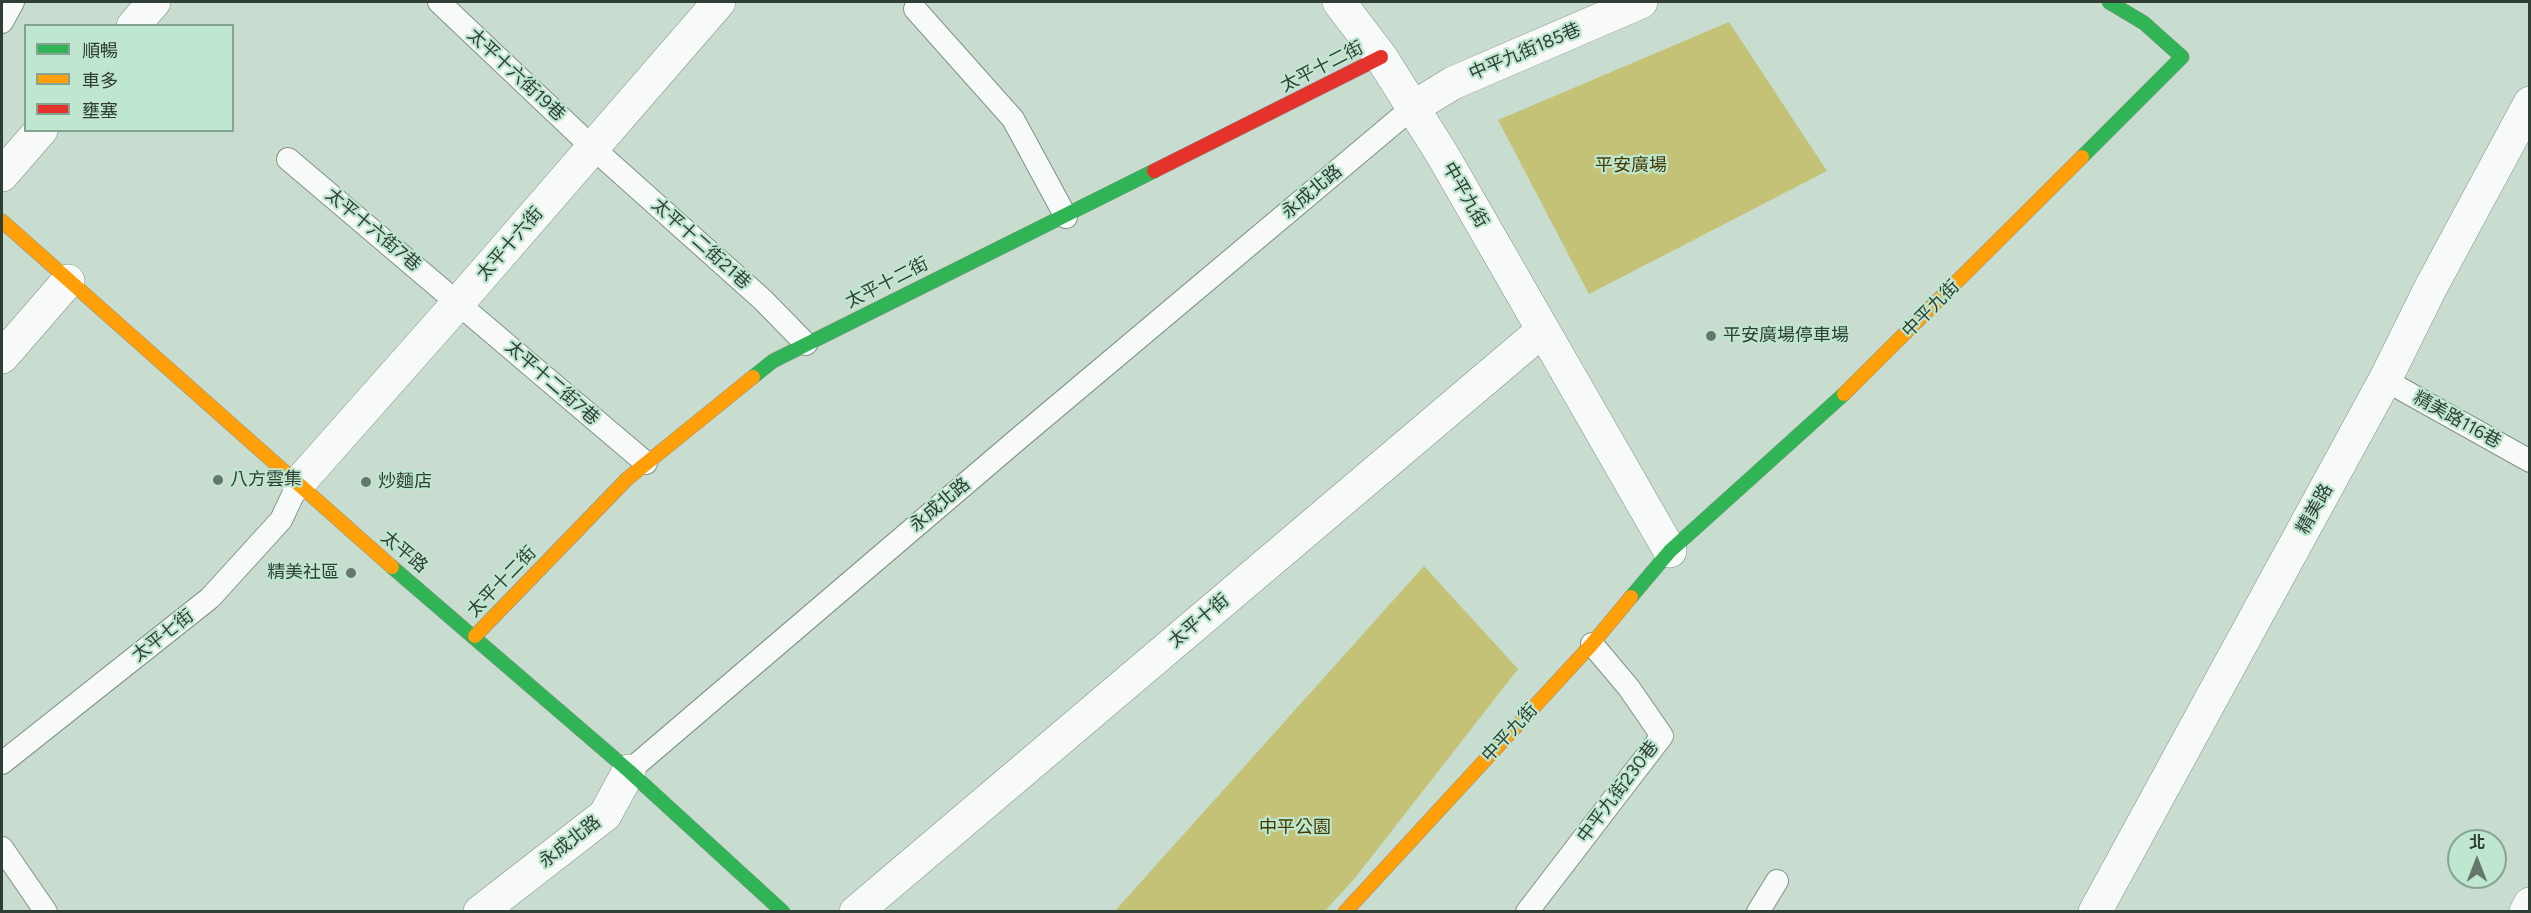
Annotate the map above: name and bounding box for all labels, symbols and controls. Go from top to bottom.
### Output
street label: 中平九街185巷 [1466,19,1584,85]
legend [24,24,234,132]
street label: 太平十六街19巷 [463,24,569,126]
street label: 太平十二街 [1277,37,1367,97]
text: 順暢 [82,40,118,62]
text: 車多 [82,70,118,92]
text: 壅塞 [82,100,118,122]
park label: 平安廣場 [1595,155,1667,177]
street label: 中平九街 [1438,158,1492,232]
street label: 永成北路 [1277,161,1347,223]
street label: 太平十六街7巷 [321,184,425,276]
street label: 太平十二街21巷 [647,194,755,294]
street label: 太平十六街 [472,203,548,285]
street label: 太平十二街 [842,253,932,313]
street label: 中平九街 [1898,276,1964,342]
place label: 平安廣場停車場 [1723,325,1849,347]
marker: 平安廣場停車場 [1704,329,1718,343]
street label: 太平十二街7巷 [501,336,603,430]
street label: 精美路116巷 [2409,387,2505,453]
place label: 八方雲集 [230,469,302,491]
place label: 炒麵店 [378,471,432,493]
marker: 八方雲集 [211,473,225,487]
street label: 永成北路 [905,474,975,536]
marker: 炒麵店 [359,475,373,489]
street label: 精美路 [2292,480,2338,538]
street label: 太平路 [376,526,432,578]
street label: 太平十二街 [463,542,541,622]
place label: 精美社區 [267,562,339,584]
marker: 精美社區 [344,566,358,580]
street label: 太平十街 [1164,590,1234,652]
street label: 太平七街 [128,605,198,667]
street label: 中平九街 [1478,699,1542,767]
street label: 中平九街230巷 [1573,737,1663,847]
street label: 永成北路 [535,811,605,873]
park label: 中平公園 [1259,817,1331,839]
north arrow [2447,829,2507,889]
text: 北 [2469,833,2485,852]

